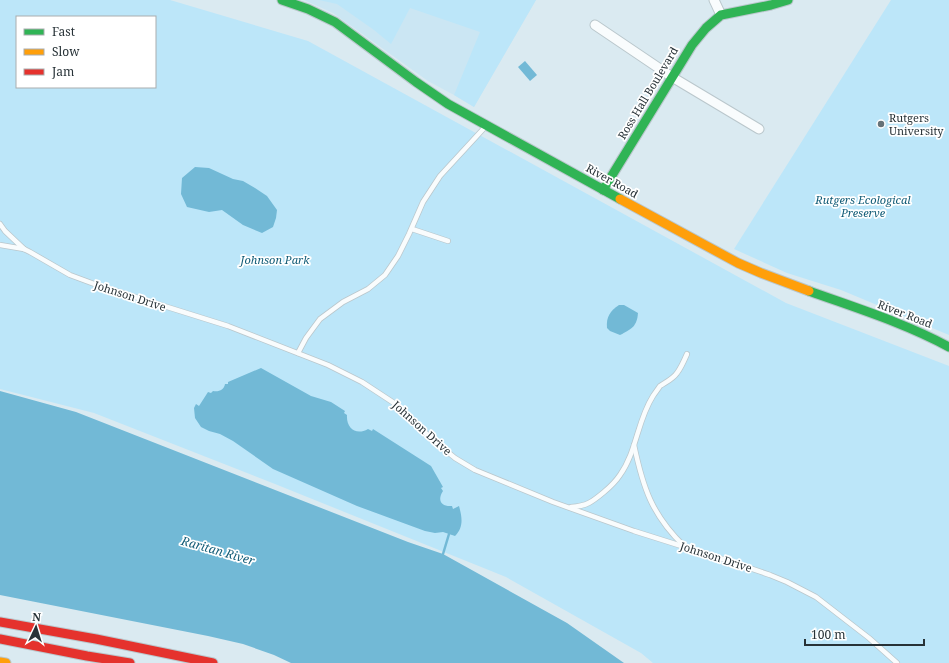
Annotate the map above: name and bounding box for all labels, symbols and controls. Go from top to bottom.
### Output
legend [16,16,156,88]
text: Fast [52,23,75,40]
text: Slow [52,43,80,60]
street label: Ross Hall Boulevard [614,44,681,142]
text: Jam [51,63,74,80]
place label: Rutgers University [889,110,944,138]
marker: Rutgers University [876,119,886,129]
street label: River Road [583,160,641,201]
park label: Rutgers Ecological Preserve [814,192,911,220]
park label: Johnson Park [239,252,310,267]
street label: Johnson Drive [91,277,168,314]
street label: River Road [876,296,935,331]
street label: Johnson Drive [389,396,455,458]
water label: Raritan River [179,532,257,569]
street label: Johnson Drive [677,538,754,575]
north arrow [16,607,56,647]
text: N [32,609,42,624]
scale bar [805,621,924,647]
text: 100 m [811,626,846,643]

